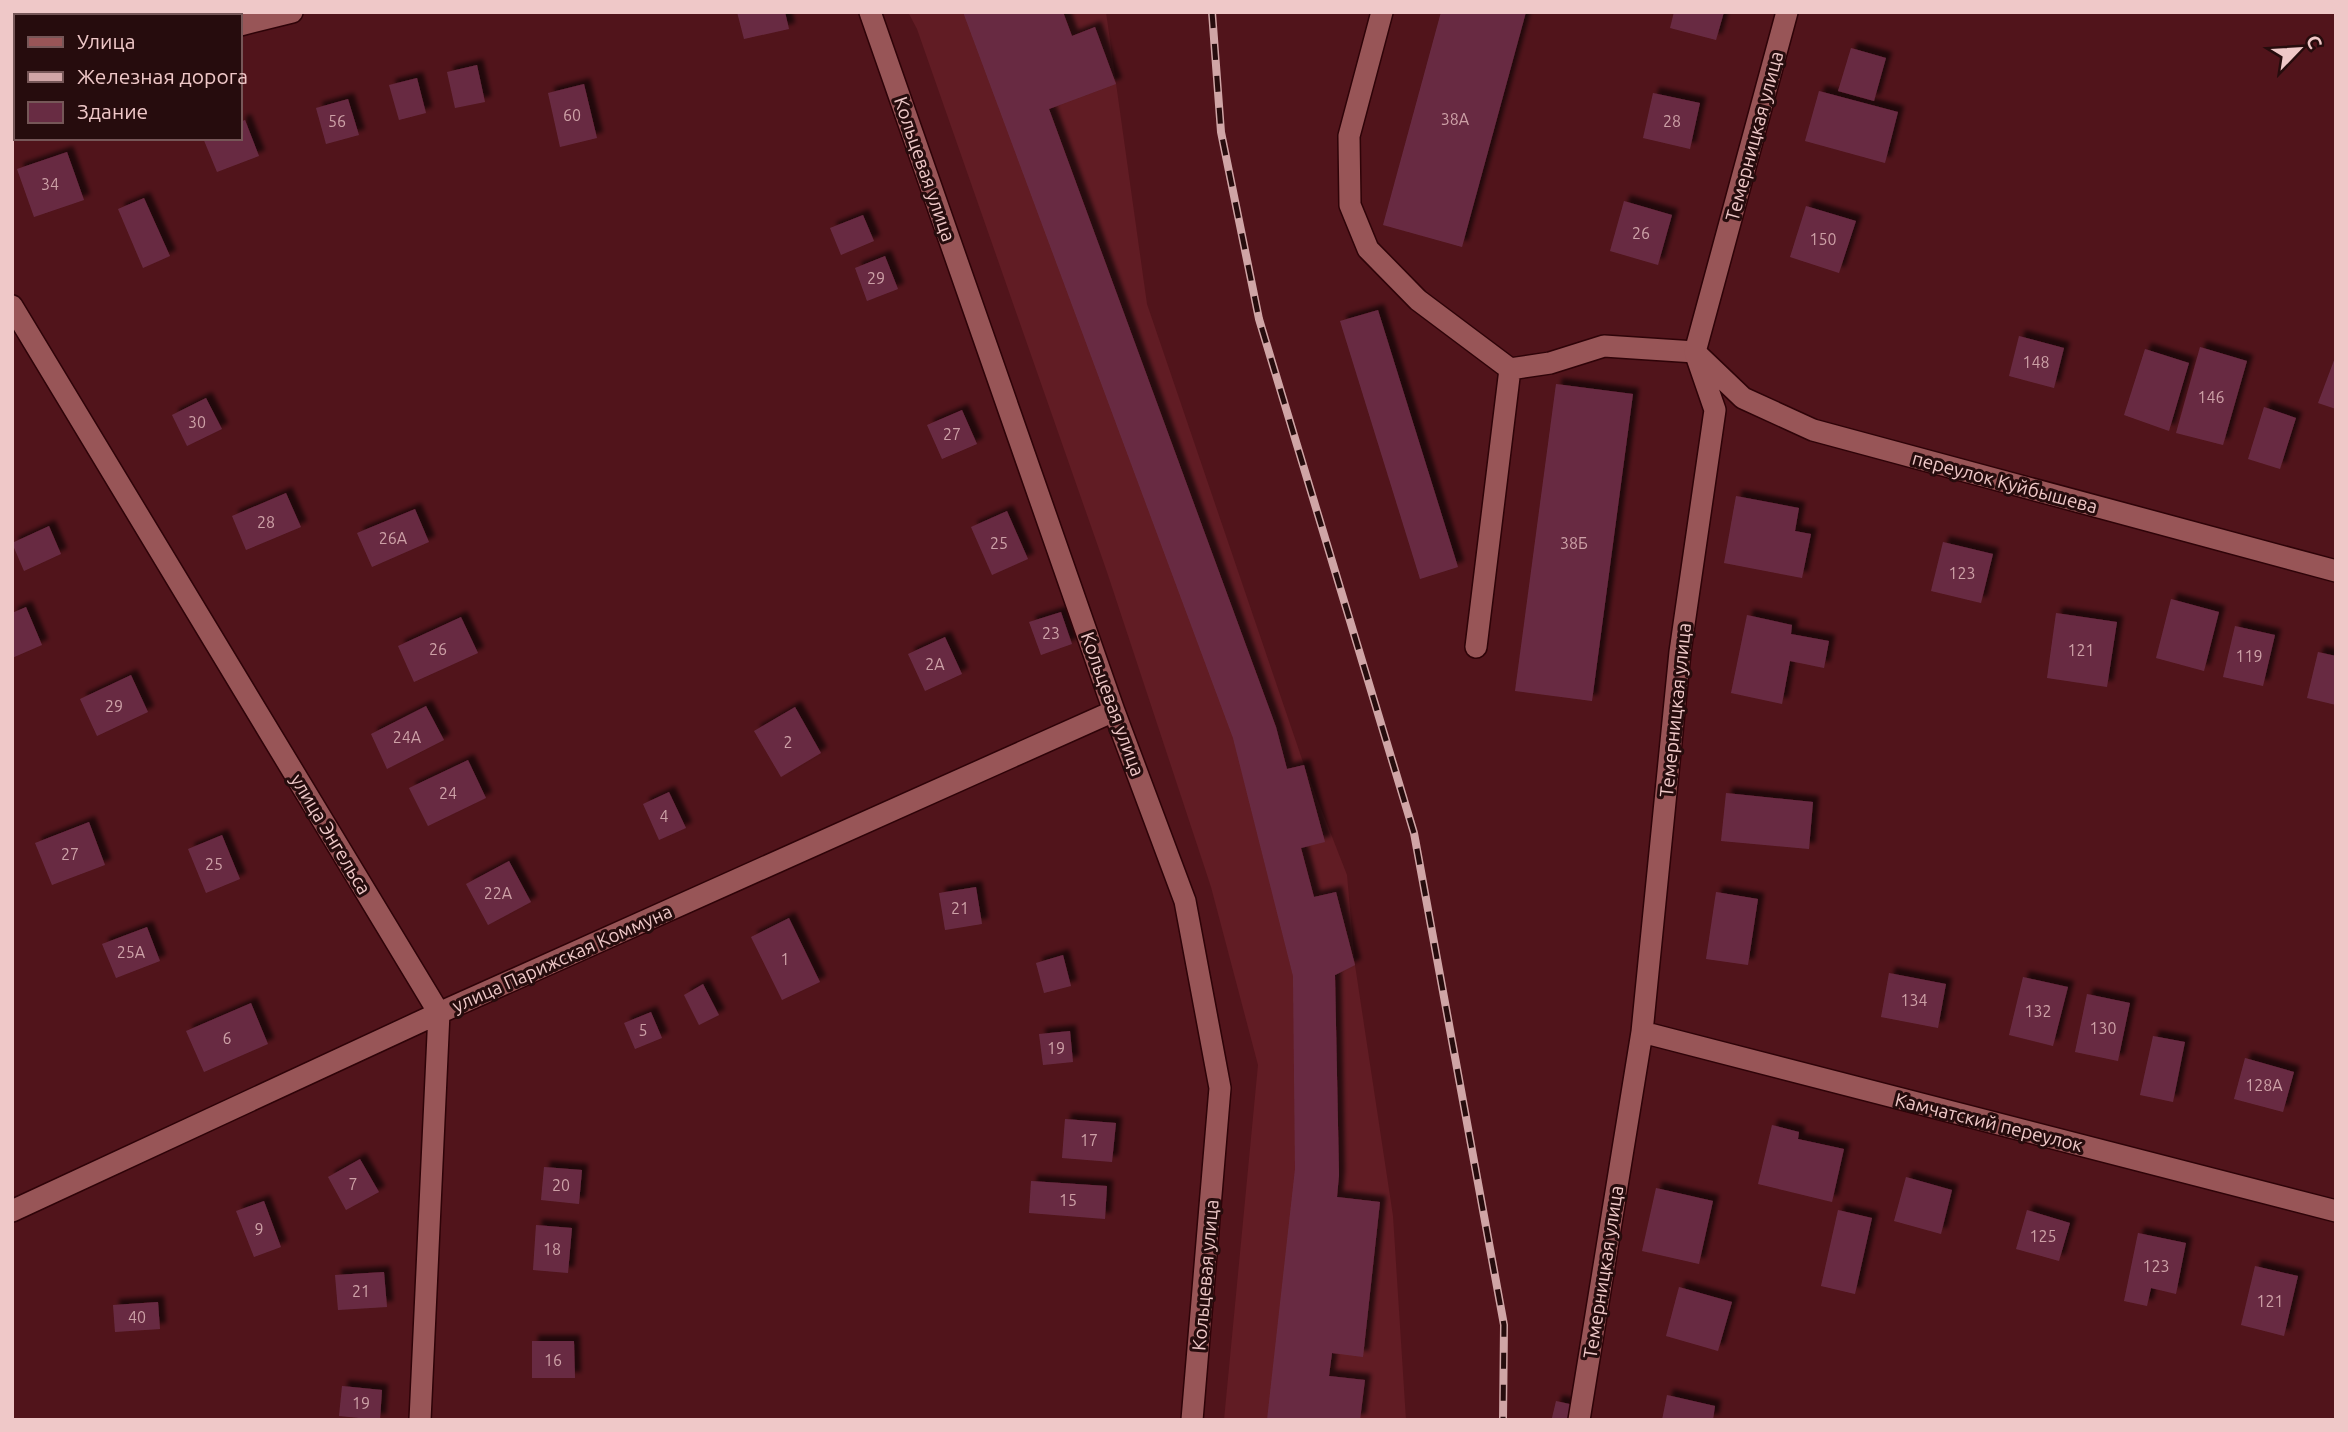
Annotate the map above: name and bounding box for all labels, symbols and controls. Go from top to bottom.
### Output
legend [14,14,242,140]
north arrow [2264,14,2334,84]
text: Улица [77,29,135,53]
text: С [2302,32,2327,52]
street label: Темерницкая улица [1721,49,1787,223]
text: Железная дорога [77,64,248,88]
street label: Кольцевая улица [890,94,960,244]
text: Здание [77,99,148,123]
house number: 60 [563,106,581,124]
house number: 38А [1441,110,1470,128]
house number: 56 [328,112,346,130]
house number: 28 [1663,112,1681,130]
house number: 34 [41,175,59,193]
house number: 26 [1632,224,1650,242]
house number: 150 [1809,230,1837,248]
house number: 29 [867,269,885,287]
house number: 148 [2022,353,2050,371]
house number: 146 [2197,388,2225,406]
house number: 30 [188,413,206,431]
house number: 27 [943,425,961,443]
street label: переулок Куйбышева [1910,447,2100,517]
house number: 28 [257,513,275,531]
house number: 26А [379,529,408,547]
house number: 25 [990,534,1008,552]
house number: 38Б [1560,534,1588,552]
house number: 123 [1948,564,1976,582]
street label: Темерницкая улица [1655,622,1695,798]
house number: 23 [1042,624,1060,642]
street label: Кольцевая улица [1077,629,1149,779]
house number: 26 [429,640,447,658]
house number: 121 [2067,641,2095,659]
house number: 119 [2235,647,2263,665]
house number: 2А [925,655,945,673]
house number: 29 [105,697,123,715]
house number: 24А [393,728,422,746]
house number: 2 [783,733,793,751]
street label: улица Энгельса [286,770,376,898]
house number: 24 [439,784,457,802]
house number: 4 [659,807,669,825]
house number: 27 [61,845,79,863]
house number: 25 [205,855,223,873]
house number: 22А [484,884,513,902]
street label: улица Парижская Коммуна [449,899,675,1017]
house number: 21 [951,899,969,917]
house number: 25А [117,943,146,961]
house number: 1 [780,950,790,968]
house number: 134 [1900,991,1928,1009]
house number: 132 [2024,1002,2052,1020]
house number: 130 [2089,1019,2117,1037]
house number: 5 [638,1021,648,1039]
house number: 6 [222,1029,232,1047]
house number: 19 [1047,1039,1065,1057]
house number: 128А [2245,1076,2283,1094]
street label: Камчатский переулок [1893,1088,2085,1156]
house number: 17 [1080,1131,1098,1149]
house number: 7 [348,1175,358,1193]
house number: 20 [552,1176,570,1194]
street label: Темерницкая улица [1578,1184,1628,1360]
house number: 15 [1059,1191,1077,1209]
street label: Кольцевая улица [1187,1198,1223,1352]
house number: 9 [254,1220,264,1238]
house number: 125 [2029,1227,2057,1245]
house number: 18 [543,1240,561,1258]
house number: 123 [2142,1257,2170,1275]
house number: 21 [352,1282,370,1300]
house number: 121 [2256,1292,2284,1310]
house number: 40 [128,1308,146,1326]
house number: 16 [544,1351,562,1369]
house number: 19 [352,1394,370,1412]

